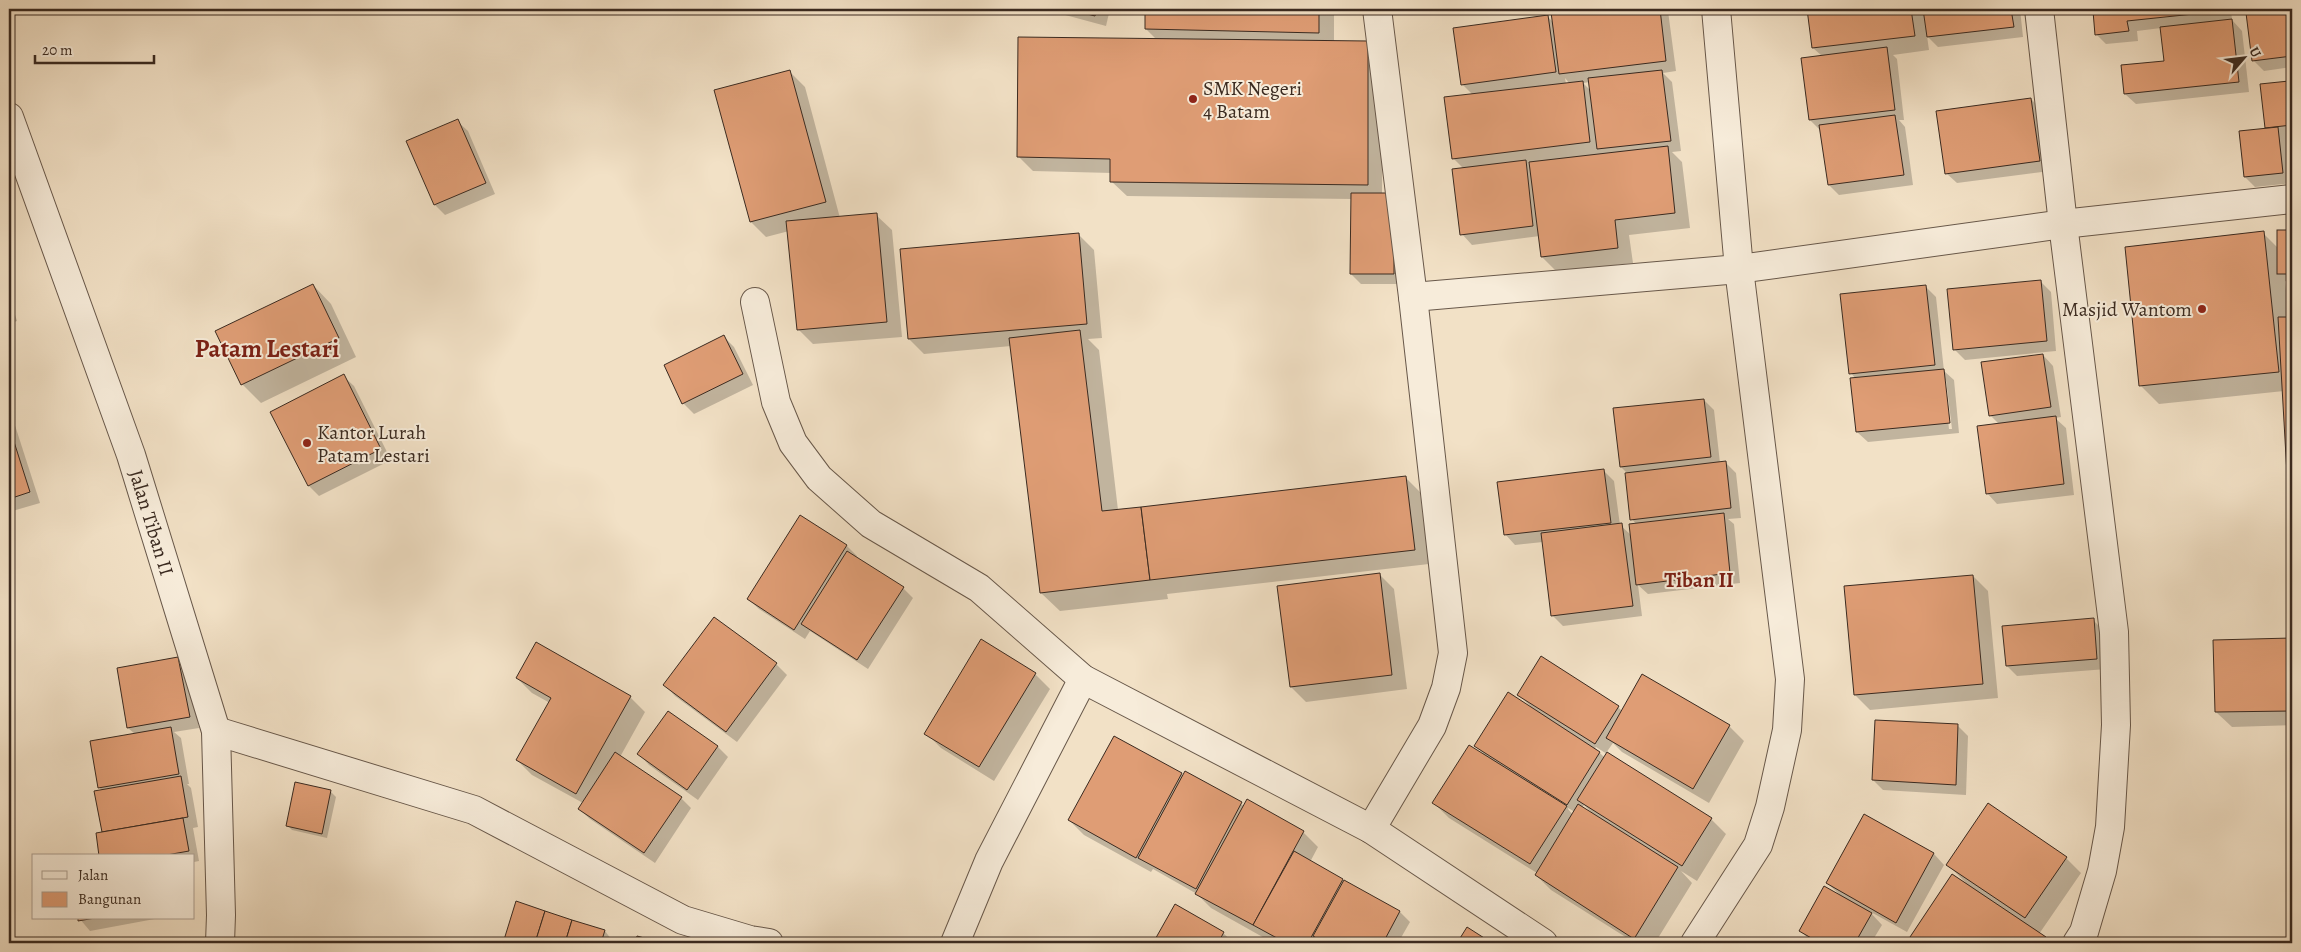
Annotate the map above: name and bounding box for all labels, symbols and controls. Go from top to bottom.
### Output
scale bar [35,32,154,64]
north arrow [2218,32,2268,82]
text: 20 m [42,40,73,60]
text: U [2244,44,2266,61]
place label: SMK Negeri 4 Batam [1203,75,1302,125]
marker: SMK Negeri 4 Batam [1187,93,1199,105]
place label: Masjid Wantom [2062,296,2192,323]
marker: Masjid Wantom [2196,303,2208,315]
district label: Patam Lestari [195,332,339,366]
place label: Kantor Lurah Patam Lestari [317,419,430,469]
marker: Kantor Lurah Patam Lestari [301,437,313,449]
street label: Jalan Tiban II [123,466,181,579]
district label: Tiban II [1664,566,1734,594]
legend [32,854,195,920]
text: Jalan [78,865,108,885]
text: Bangunan [78,889,141,909]

